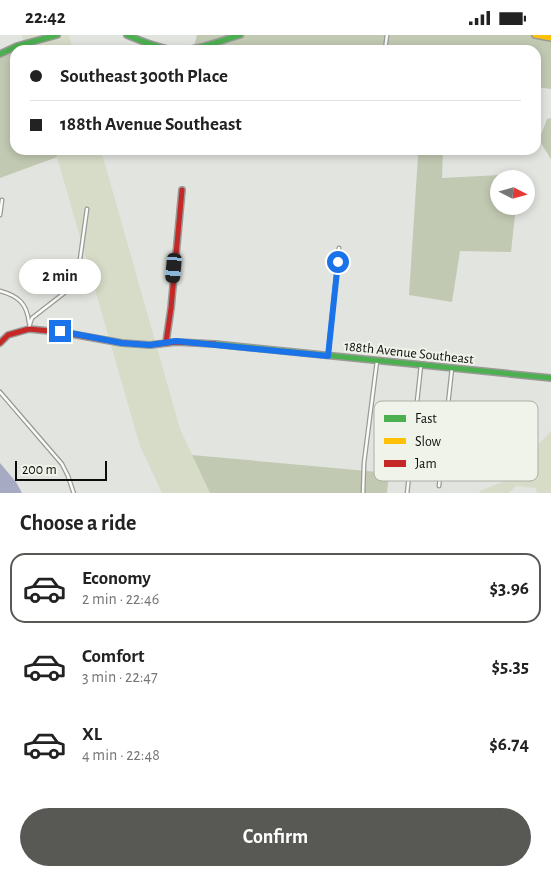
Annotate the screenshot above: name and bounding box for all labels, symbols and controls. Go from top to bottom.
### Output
text: 22:42 [25,8,66,27]
text: Southeast 300th Place [60,67,228,86]
text: 188th Avenue Southeast [60,115,242,134]
north arrow [490,170,535,215]
map controls [490,170,535,215]
route start [327,251,349,273]
car [165,252,182,284]
callout: 2 min [19,259,101,293]
text: 2 min [42,268,78,284]
route end [49,320,71,342]
street label: 188th Avenue Southeast [344,339,475,367]
legend [374,401,538,481]
text: Fast [415,412,437,426]
text: Slow [415,435,442,449]
text: Jam [415,457,437,471]
scale bar [15,458,108,482]
text: 200 m [22,463,57,477]
text: Choose a ride [20,512,136,534]
icon: car [22,566,67,611]
text: Economy [82,569,151,588]
text: $3.96 [490,579,529,598]
text: 2 min · 22:46 [82,591,159,607]
icon: car [22,644,67,689]
text: Comfort [82,647,144,666]
text: $5.35 [491,657,529,676]
text: 3 min · 22:47 [82,669,158,685]
icon: car [22,722,67,767]
text: XL [82,725,102,744]
text: $6.74 [489,735,529,754]
text: 4 min · 22:48 [82,747,160,763]
button: Confirm [20,808,531,866]

